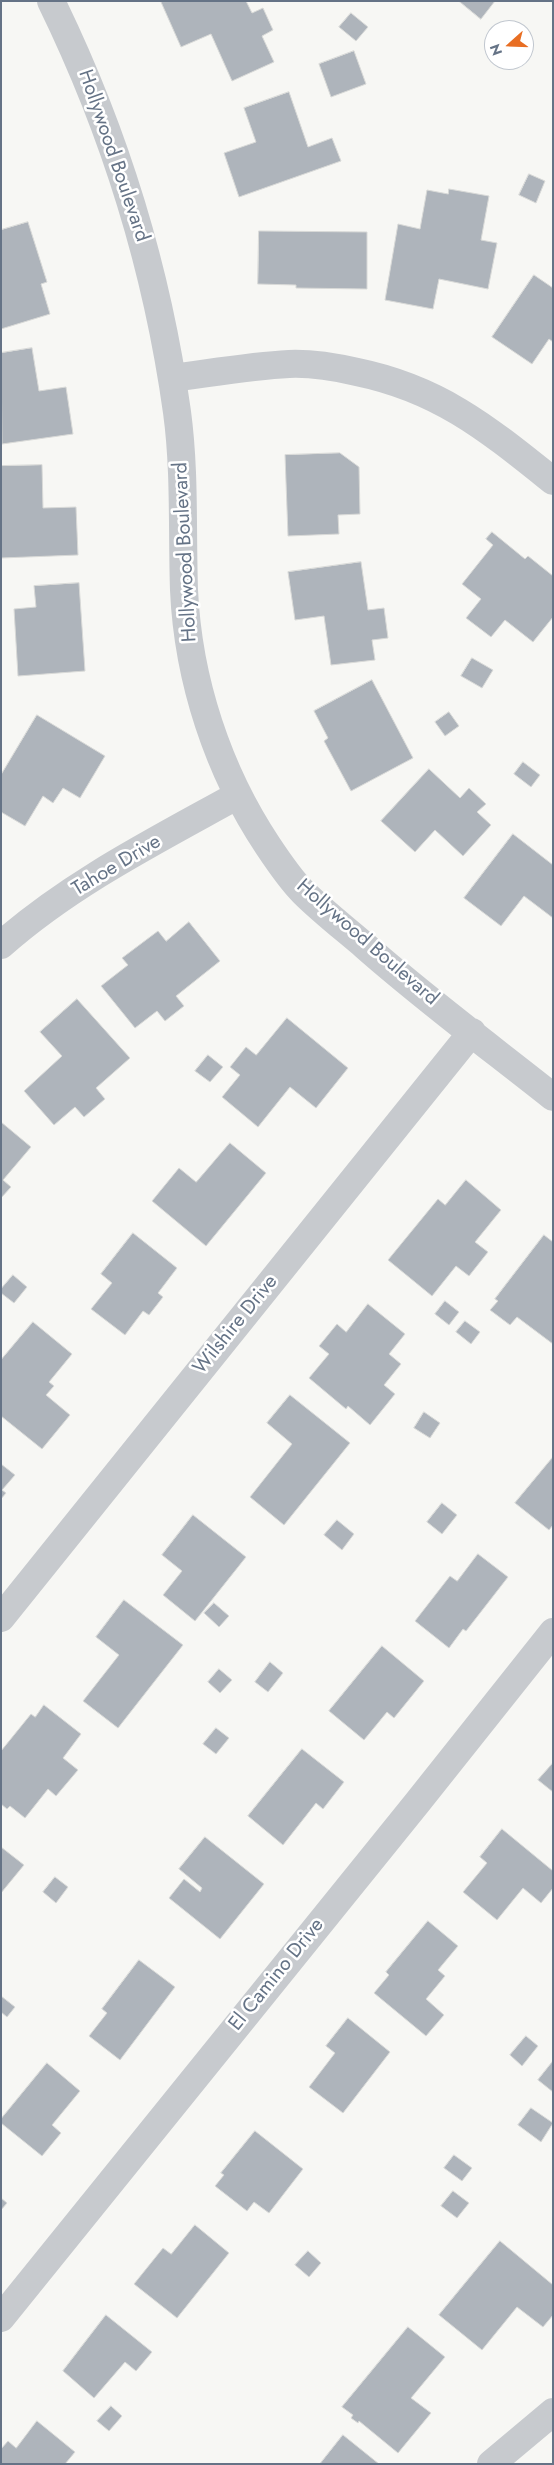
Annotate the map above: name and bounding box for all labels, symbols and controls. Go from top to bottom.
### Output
north arrow [484,20,534,70]
text: N [485,41,507,58]
street label: Hollywood Boulevard [72,67,154,245]
street label: Hollywood Boulevard [169,461,203,643]
street label: Tahoe Drive [68,830,166,902]
street label: Hollywood Boulevard [291,875,443,1011]
street label: Wilshire Drive [189,1271,283,1379]
street label: El Camino Drive [224,1914,330,2036]

